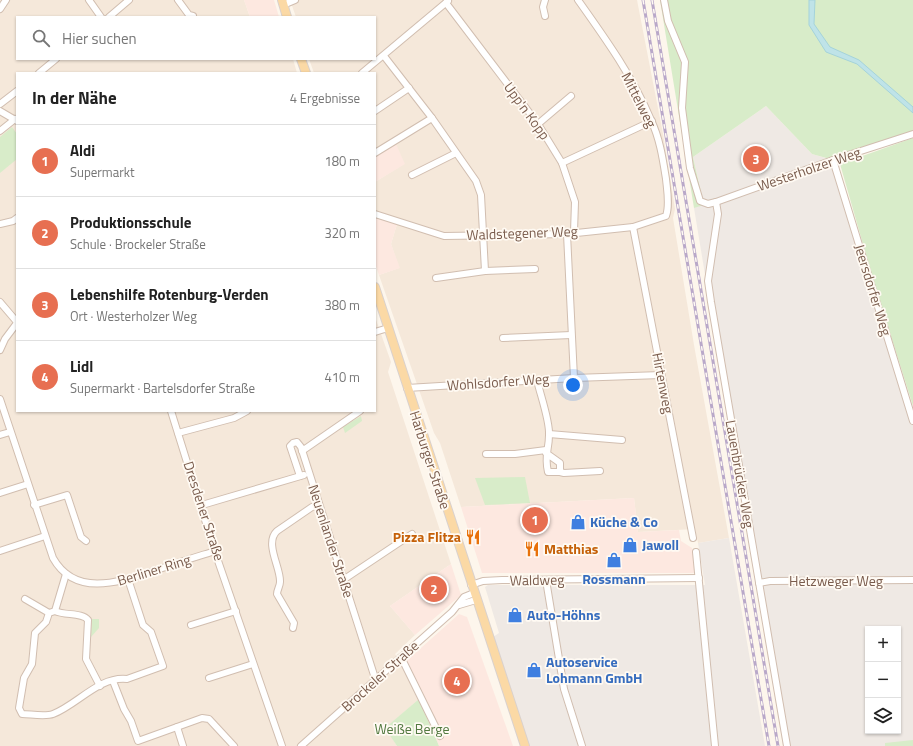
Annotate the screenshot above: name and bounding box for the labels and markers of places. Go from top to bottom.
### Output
pin: 3 [743,144,769,174]
pin: 1 [522,505,548,535]
place label: Küche & Co [590,511,658,532]
shop icon: Küche & Co [569,513,587,531]
place label: Pizza Flitza [393,526,461,547]
restaurant icon: Pizza Flitza [464,528,482,546]
place label: Jawoll [642,534,679,555]
shop icon: Jawoll [621,536,639,554]
place label: Matthias [544,538,599,559]
restaurant icon: Matthias [523,540,541,558]
shop icon: Rossmann [605,551,623,569]
place label: Rossmann [582,568,646,589]
pin: 2 [421,574,447,604]
place label: Auto-Höhns [527,604,601,625]
shop icon: Auto-Höhns [506,606,524,624]
place label: Autoservice Lohmann GmbH [546,651,643,688]
shop icon: Autoservice Lohmann GmbH [525,661,543,679]
pin: 4 [444,666,470,696]

